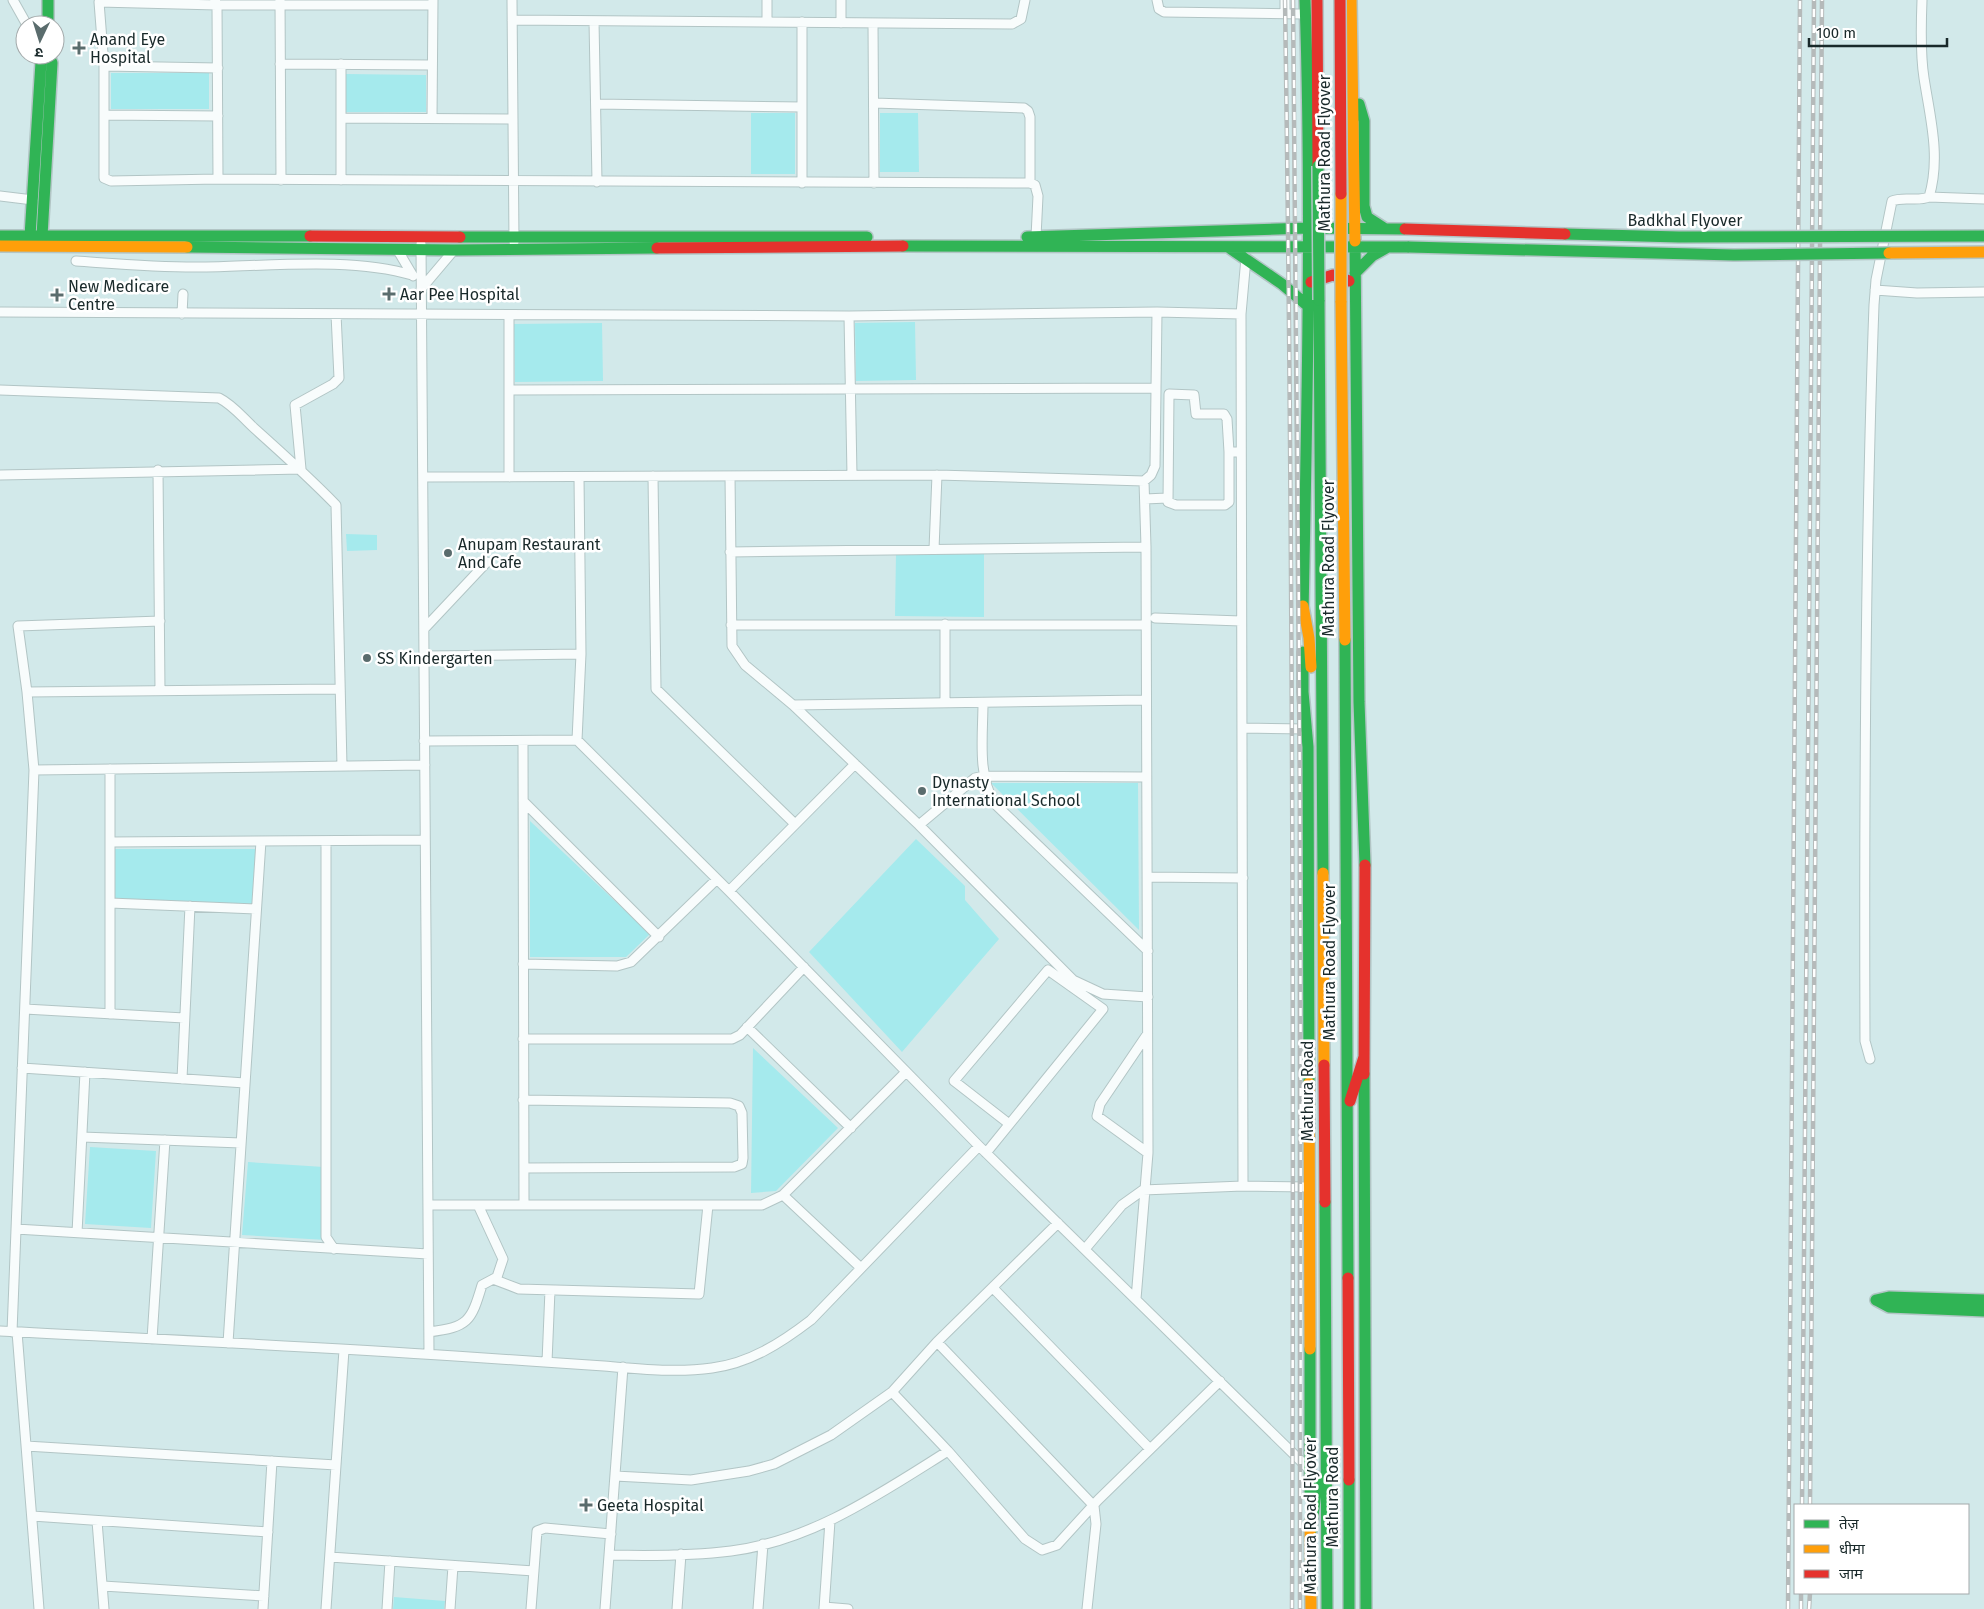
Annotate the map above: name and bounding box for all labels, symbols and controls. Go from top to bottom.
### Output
north arrow [15,15,65,65]
scale bar [1809,15,1946,47]
text: 100 m [1816,24,1856,42]
place label: Anand Eye Hospital [90,30,165,67]
marker: Anand Eye Hospital [72,41,86,55]
text: उ [34,44,44,61]
street label: Mathura Road Flyover [1315,74,1334,232]
street label: Badkhal Flyover [1627,211,1743,230]
place label: New Medicare Centre [68,277,169,314]
place label: Aar Pee Hospital [400,285,520,304]
marker: Aar Pee Hospital [382,287,396,301]
marker: New Medicare Centre [50,288,64,302]
street label: Mathura Road Flyover [1319,479,1338,637]
place label: Anupam Restaurant And Cafe [458,535,601,572]
marker: Anupam Restaurant And Cafe [442,547,454,559]
place label: SS Kindergarten [377,649,493,668]
marker: SS Kindergarten [361,652,373,664]
place label: Dynasty International School [932,773,1081,810]
marker: Dynasty International School [916,785,928,797]
street label: Mathura Road Flyover [1320,883,1339,1041]
street label: Mathura Road [1298,1040,1317,1142]
street label: Mathura Road Flyover [1301,1437,1320,1595]
street label: Mathura Road [1323,1446,1342,1548]
place label: Geeta Hospital [597,1496,704,1515]
marker: Geeta Hospital [579,1498,593,1512]
legend [1794,1504,1969,1594]
text: तेज़ [1839,1515,1860,1533]
text: धीमा [1839,1540,1866,1558]
text: जाम [1839,1565,1864,1583]

